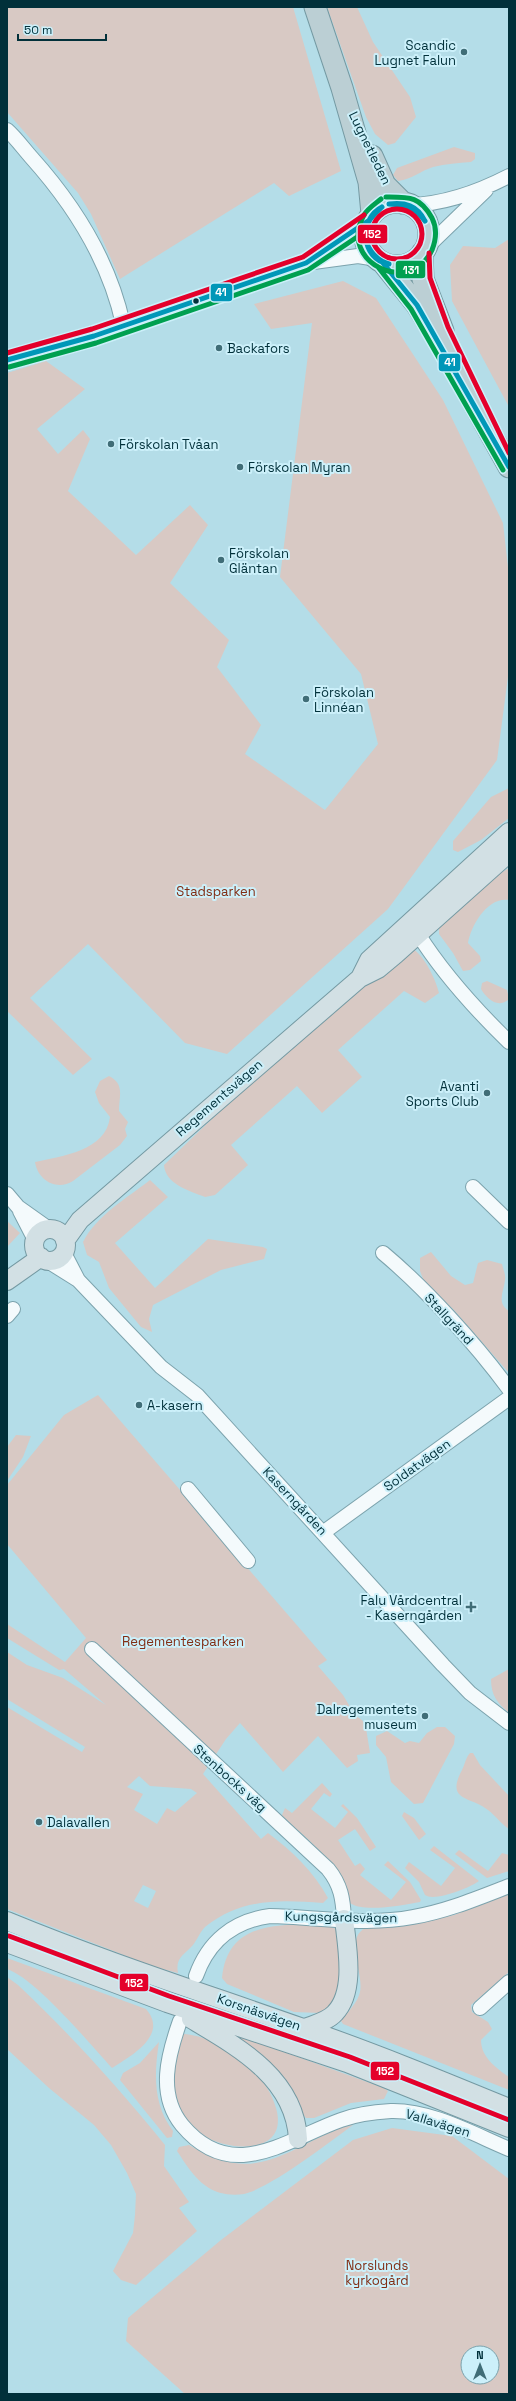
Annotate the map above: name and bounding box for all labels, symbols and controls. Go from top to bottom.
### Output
scale bar [18,16,106,42]
text: 50 m [24,22,52,38]
place label: Scandic Lugnet Falun [374,37,456,69]
marker: Scandic Lugnet Falun [459,47,469,57]
street label: Lugnetleden [345,108,395,188]
line badge: 152 [357,224,388,244]
text: 152 [363,227,381,241]
line badge: 131 [395,260,426,279]
text: 131 [403,263,419,277]
line badge: 41 [210,283,233,302]
text: 41 [215,285,227,299]
unlabelled marker [191,296,201,306]
place label: Backafors [227,340,290,357]
marker: Backafors [214,343,224,353]
line badge: 41 [438,353,461,372]
text: 41 [444,355,456,369]
place label: Förskolan Tvåan [119,436,218,453]
marker: Förskolan Tvåan [106,439,116,449]
place label: Förskolan Myran [248,459,351,476]
marker: Förskolan Myran [235,462,245,472]
place label: Förskolan Gläntan [229,545,289,577]
marker: Förskolan Gläntan [216,555,226,565]
place label: Förskolan Linnéan [314,684,374,716]
marker: Förskolan Linnéan [301,694,311,704]
park label: Stadsparken [176,883,256,900]
street label: Regementsvägen [172,1056,266,1140]
place label: Avanti Sports Club [406,1078,479,1110]
marker: Avanti Sports Club [482,1088,492,1098]
street label: Stallgränd [421,1290,477,1348]
place label: A-kasern [147,1397,203,1414]
marker: A-kasern [134,1400,144,1410]
street label: Soldatvägen [380,1435,454,1495]
street label: Kaserngården [259,1463,331,1539]
place label: Falu Vårdcentral - Kaserngården [361,1592,462,1624]
marker: Falu Vårdcentral - Kaserngården [465,1601,477,1613]
park label: Regementesparken [122,1633,244,1650]
place label: Dalregementets museum [317,1701,417,1733]
marker: Dalregementets museum [420,1711,430,1721]
street label: Stenbocks väg [190,1741,270,1815]
place label: Dalavallen [47,1814,110,1831]
marker: Dalavallen [34,1817,44,1827]
street label: Kungsgårdsvägen [285,1908,397,1926]
line badge: 152 [119,1973,149,1992]
text: 152 [125,1976,143,1990]
street label: Korsnäsvägen [215,1990,303,2034]
line badge: 152 [370,2061,400,2081]
text: 152 [376,2064,394,2078]
street label: Vallavägen [404,2105,472,2141]
park label: Norslunds kyrkogård [345,2257,409,2289]
north arrow [460,2345,500,2385]
text: N [476,2348,484,2362]

